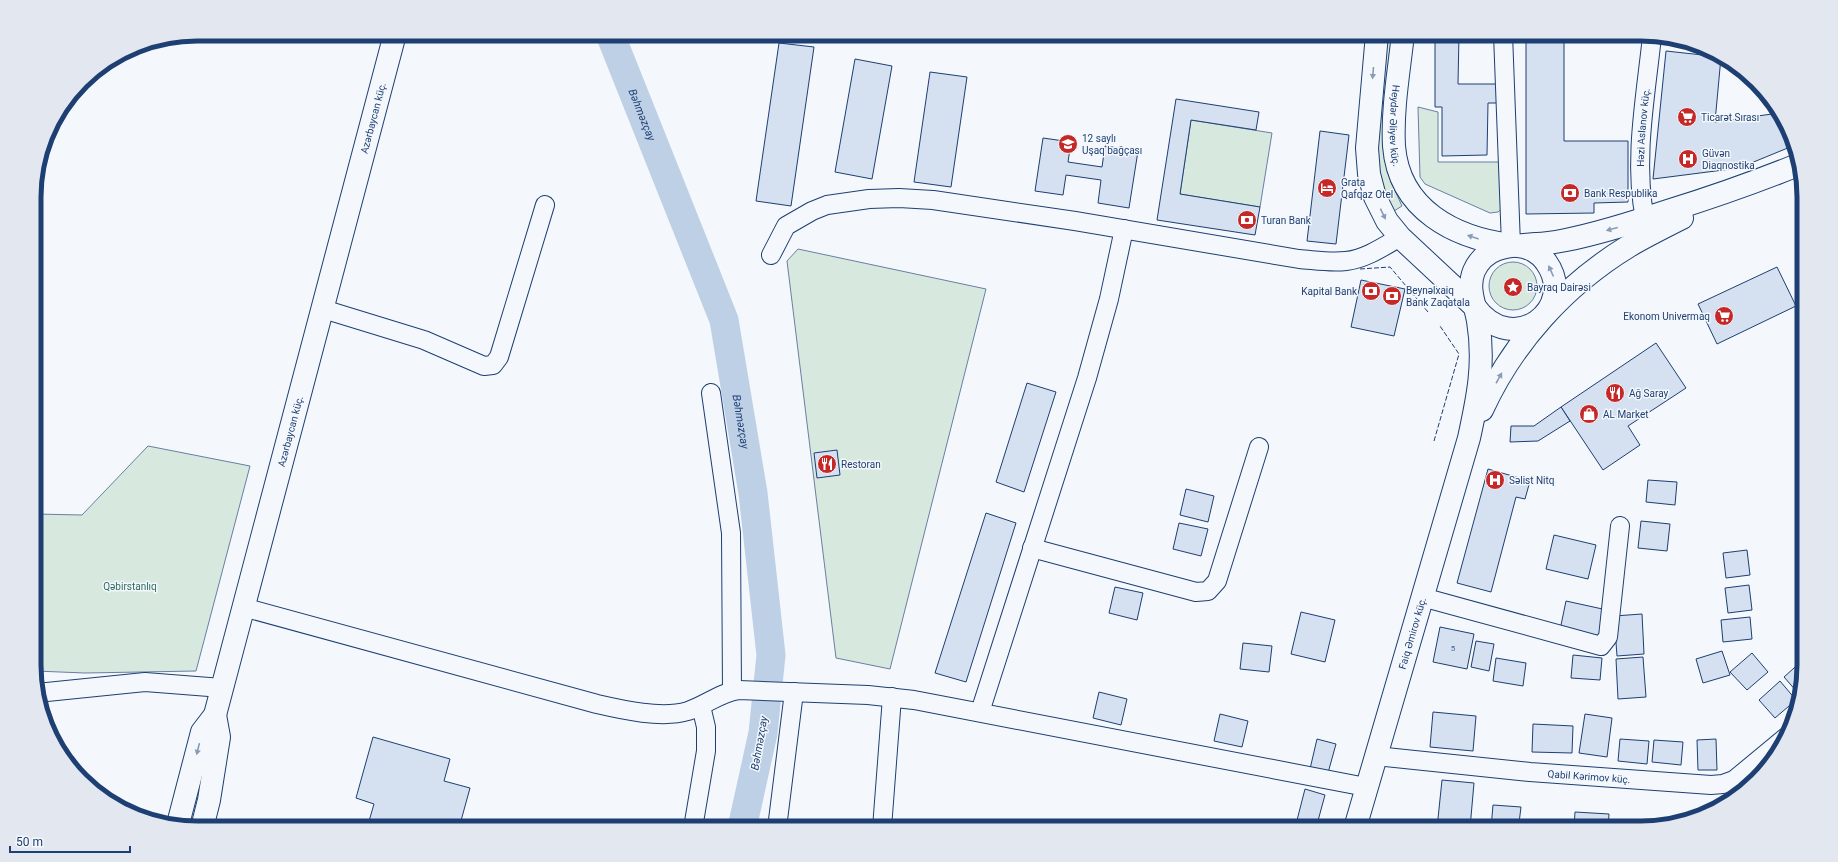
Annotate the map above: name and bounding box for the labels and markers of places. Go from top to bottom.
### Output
supermarket icon: Ticarət Sırası [1676,106,1698,128]
place label: Ticarət Sırası [1701,112,1759,123]
school or university icon: 12 saylı Uşaq bağçası [1057,133,1079,155]
place label: 12 saylı Uşaq bağçası [1082,133,1142,156]
hospital icon: Güvən Diaqnostika [1677,148,1699,170]
place label: Güvən Diaqnostika [1702,148,1755,171]
hotel icon: Grata Qafqaz Otel [1316,177,1338,199]
place label: Grata Qafqaz Otel [1341,177,1393,200]
bank icon: Bank Respublika [1559,182,1581,204]
place label: Bank Respublika [1584,188,1657,199]
bank icon: Turan Bank [1236,209,1258,231]
place label: Turan Bank [1261,215,1312,226]
place icon: Bayraq Dairəsi [1502,276,1524,298]
bank icon: Kapital Bank [1360,280,1382,302]
place label: Bayraq Dairəsi [1527,282,1591,293]
bank icon: Beynəlxaiq Bank Zaqatala [1381,285,1403,307]
place label: Beynəlxaiq Bank Zaqatala [1406,285,1470,308]
place label: Kapital Bank [1301,286,1358,297]
supermarket icon: Ekonom Univermaq [1713,305,1735,327]
place label: Ekonom Univermaq [1623,311,1710,322]
restaurant icon: Ağ Saray [1604,382,1626,404]
place label: Ağ Saray [1629,388,1669,399]
shop icon: AL Market [1578,403,1600,425]
place label: AL Market [1603,409,1649,420]
restaurant icon: Restoran [816,453,838,475]
place label: Restoran [841,459,881,470]
hospital icon: Səlist Nitq [1484,469,1506,491]
place label: Səlist Nitq [1509,475,1555,486]

